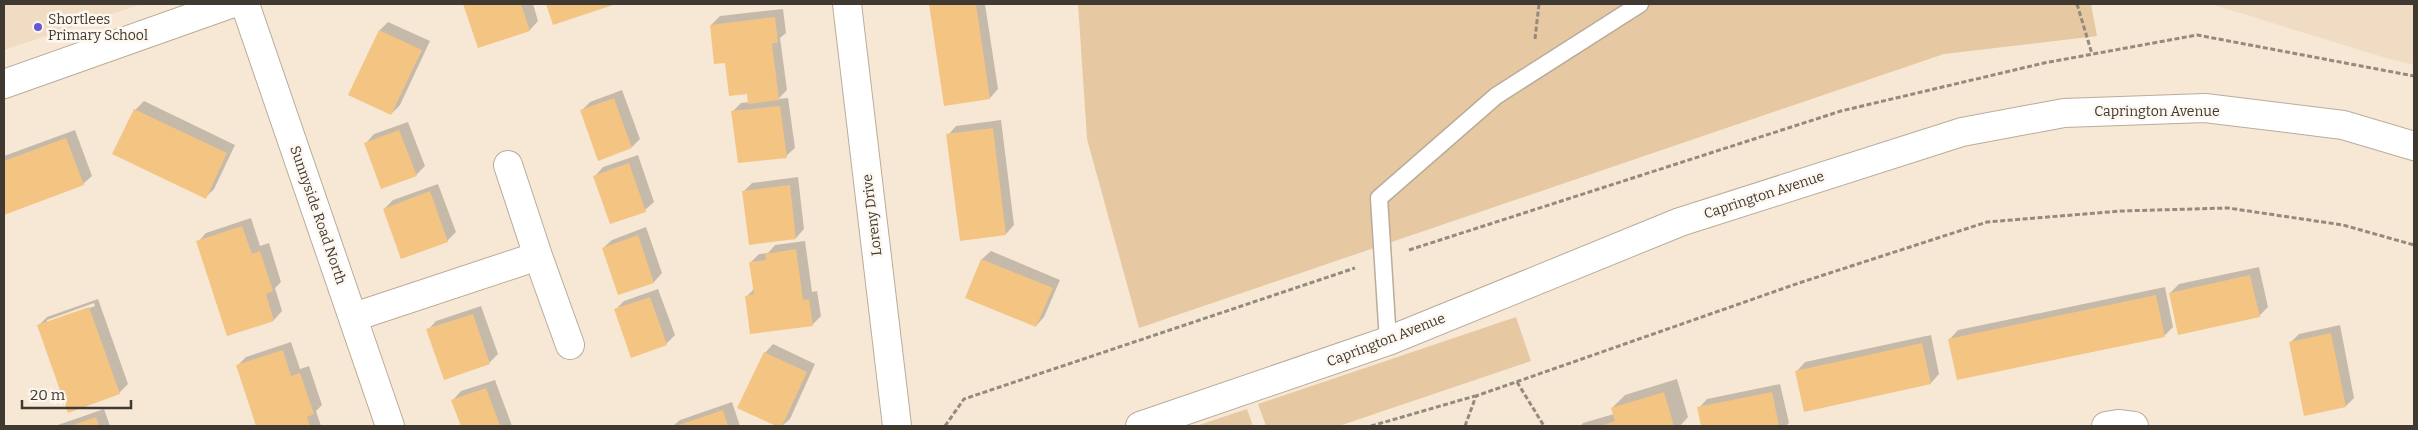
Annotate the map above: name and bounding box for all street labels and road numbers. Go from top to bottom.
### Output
street label: Caprington Avenue [2094,103,2220,120]
street label: Sunnyside Road North [286,144,350,287]
street label: Caprington Avenue [1702,168,1826,222]
street label: Loreny Drive [859,173,885,257]
street label: Caprington Avenue [1324,310,1448,370]

